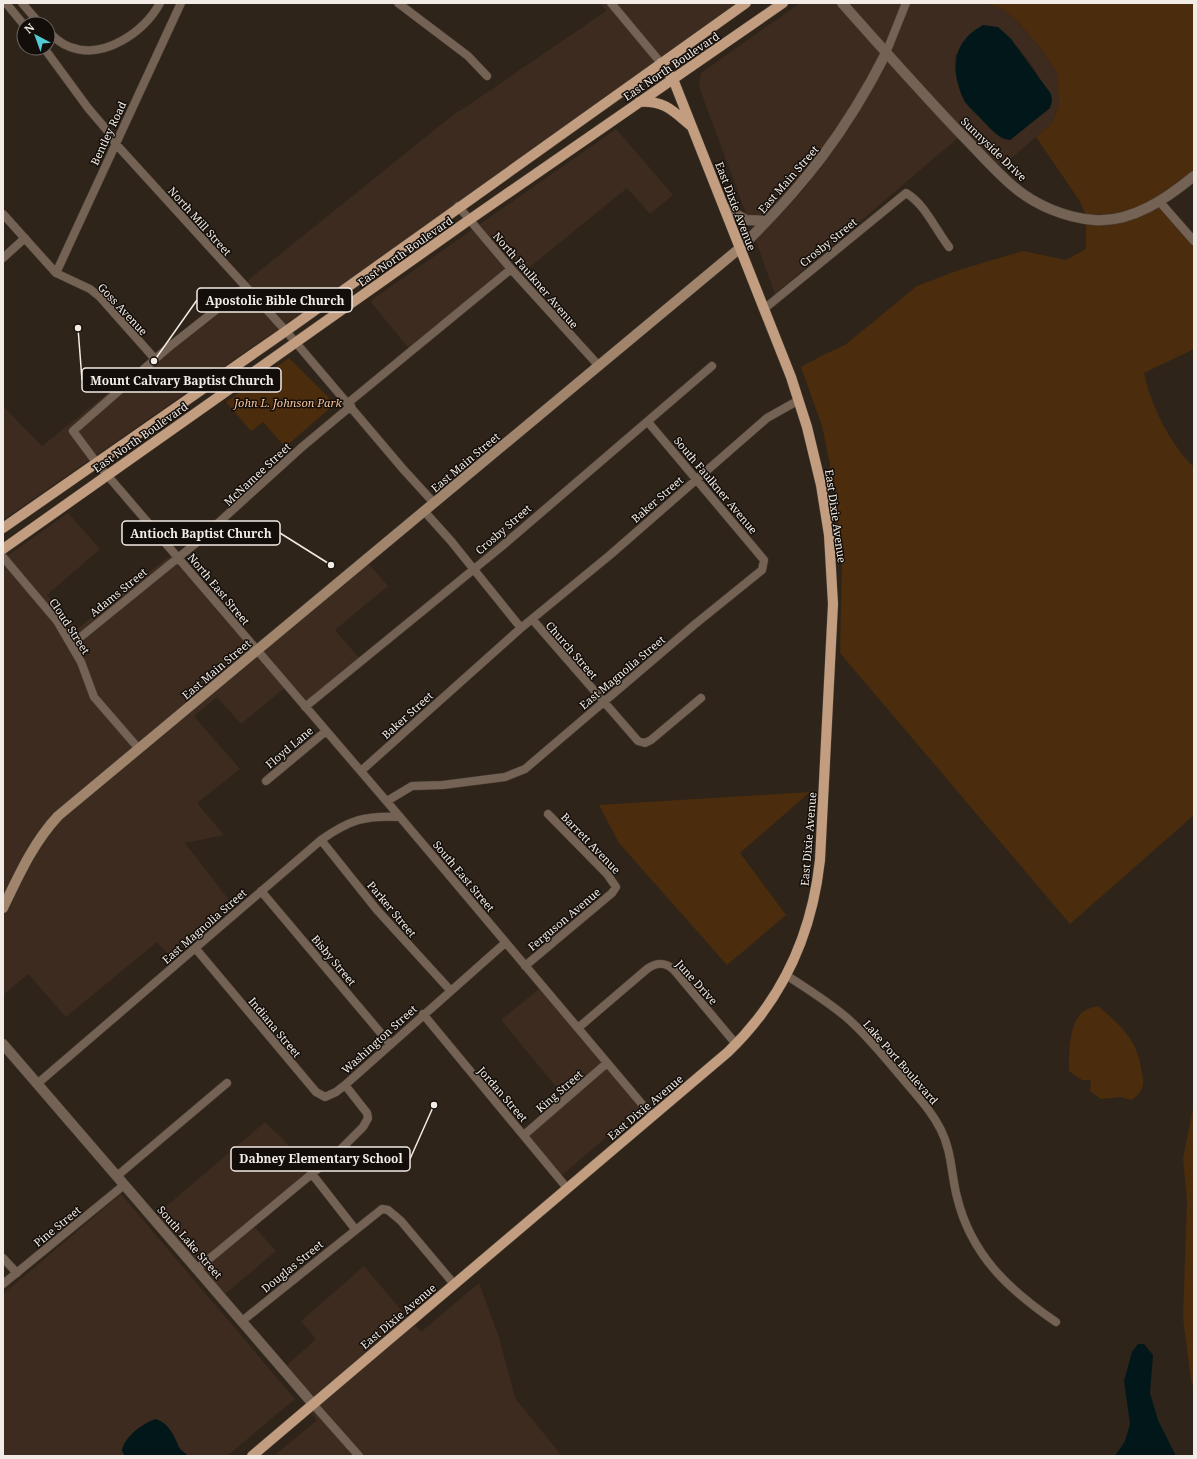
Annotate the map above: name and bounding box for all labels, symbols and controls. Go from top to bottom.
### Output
north arrow [16,16,56,56]
text: N [21,19,38,37]
street label: East North Boulevard [620,28,722,104]
street label: Bentley Road [87,98,129,167]
street label: Sunnyside Drive [958,114,1030,184]
street label: East Main Street [754,142,822,216]
street label: East Dixie Avenue [712,159,760,253]
street label: North Mill Street [165,183,235,259]
street label: East North Boulevard [355,212,456,289]
street label: Crosby Street [796,214,860,270]
street label: North Faulkner Avenue [490,229,582,331]
street label: Goss Avenue [95,280,151,338]
callout: Apostolic Bible Church [197,288,352,312]
text: Apostolic Bible Church [206,292,344,309]
callout: Mount Calvary Baptist Church [82,368,281,392]
text: Mount Calvary Baptist Church [90,372,274,389]
park label: John L. Johnson Park [232,395,343,410]
street label: East North Boulevard [90,398,191,475]
street label: East Main Street [427,429,503,495]
street label: South Faulkner Avenue [671,433,761,537]
street label: McNamee Street [220,439,294,509]
street label: East Dixie Avenue [822,468,850,564]
street label: Baker Street [628,472,686,526]
street label: Crosby Street [472,500,534,557]
callout: Antioch Baptist Church [122,521,280,545]
text: Antioch Baptist Church [130,525,272,542]
street label: North East Street [185,550,253,628]
street label: Adams Street [86,564,150,620]
street label: Cloud Street [46,595,94,657]
street label: Church Street [543,618,601,682]
street label: East Magnolia Street [576,632,668,712]
street label: East Main Street [178,636,254,702]
street label: Baker Street [378,688,436,742]
street label: Floyd Lane [262,723,316,771]
street label: East Dixie Avenue [796,791,820,887]
street label: Barrett Avenue [558,809,624,877]
street label: South East Street [430,837,498,915]
street label: Parker Street [364,878,420,940]
street label: Ferguson Avenue [524,884,604,954]
street label: East Magnolia Street [159,885,249,967]
street label: Bisby Street [308,931,360,989]
street label: June Drive [672,956,721,1008]
street label: Indiana Street [245,994,305,1060]
street label: Washington Street [338,1001,420,1077]
street label: Lake Port Boulevard [860,1017,942,1108]
street label: Jordan Street [474,1062,531,1125]
street label: King Street [532,1066,586,1116]
street label: East Dixie Avenue [604,1071,686,1143]
callout: Dabney Elementary School [231,1147,410,1171]
text: Dabney Elementary School [239,1150,403,1167]
street label: Pine Street [30,1202,84,1250]
street label: South Lake Street [154,1202,226,1282]
street label: Douglas Street [258,1236,326,1296]
street label: East Dixie Avenue [357,1280,439,1352]

